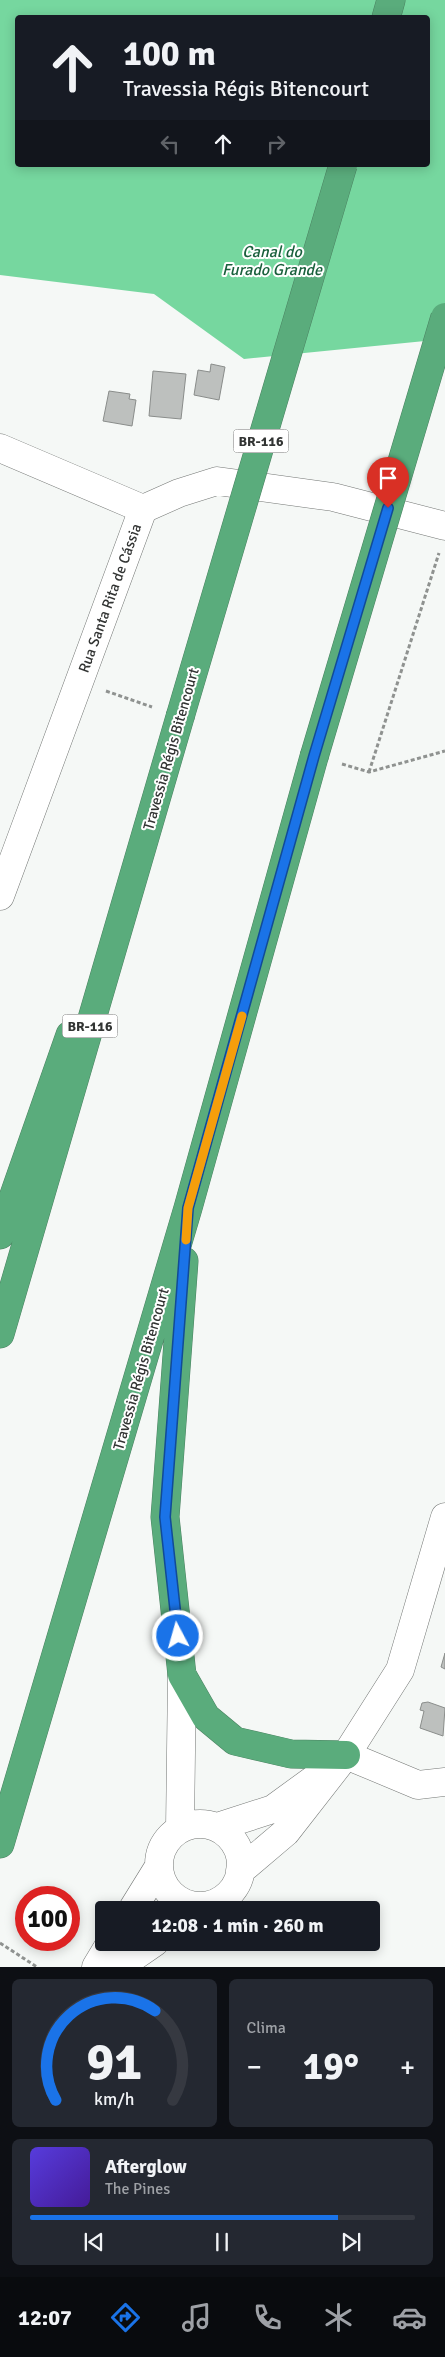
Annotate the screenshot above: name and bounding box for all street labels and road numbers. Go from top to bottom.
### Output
road number: BR-116 [234,430,288,452]
street label: Rua Santa Rita de Cássia [75,521,145,675]
street label: Travessia Régis Bitencourt [139,666,203,832]
road number: BR-116 [62,1014,118,1038]
street label: Travessia Régis Bitencourt [109,1286,173,1452]

